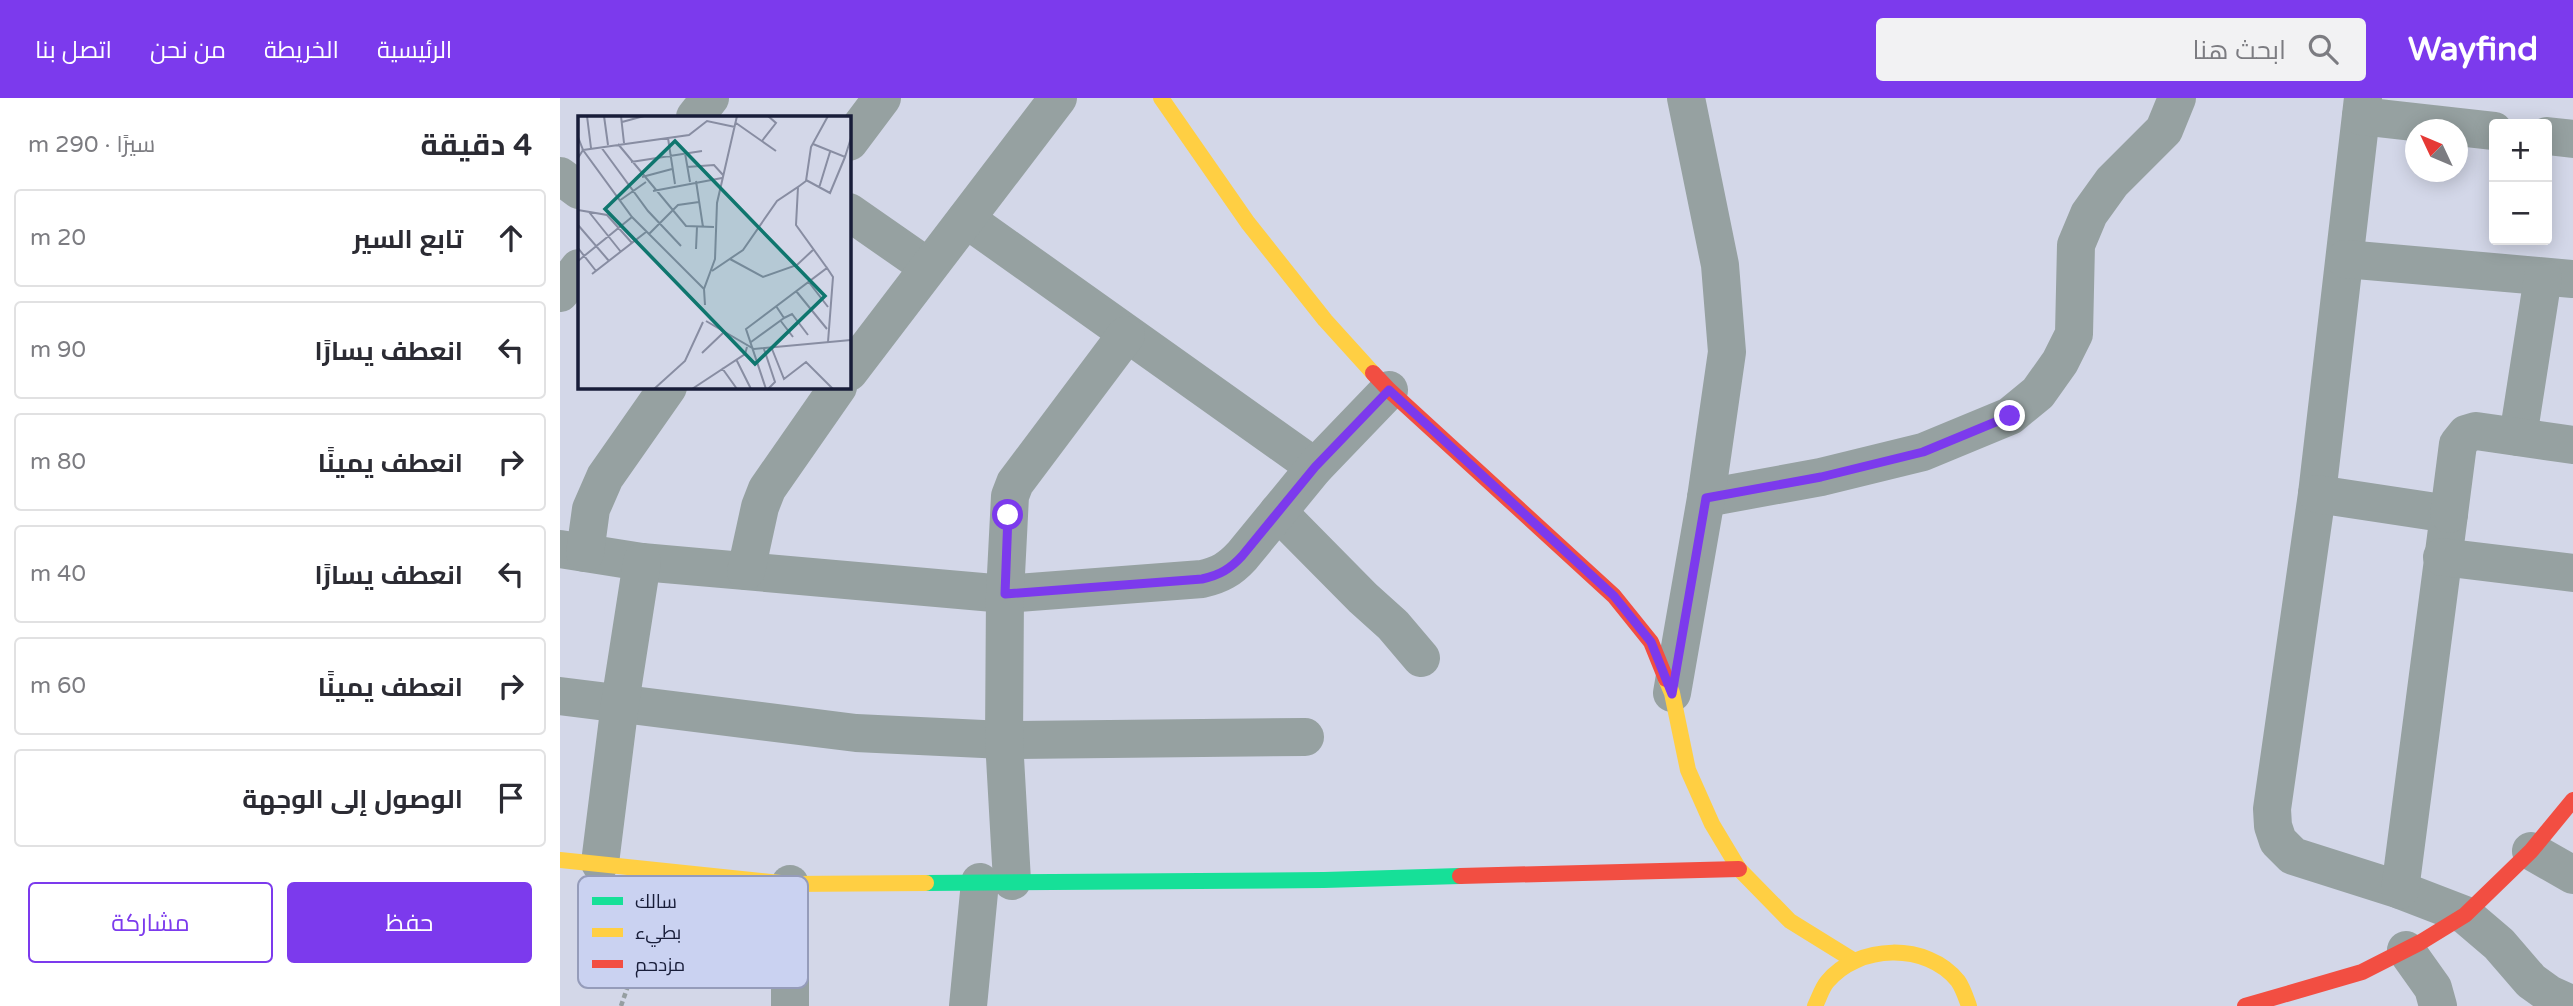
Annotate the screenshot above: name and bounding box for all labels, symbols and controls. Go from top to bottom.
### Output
search box [1876,18,2366,81]
icon: search [2304,30,2342,68]
text: Wayfind [2408,30,2538,69]
text: ابحث هنا [2192,35,2286,66]
text: اتصل بنا [35,36,112,65]
text: من نحن [150,36,226,65]
text: الخريطة [264,36,339,65]
text: الرئيسية [377,36,452,65]
inset map [578,116,850,388]
north arrow [2405,119,2468,182]
map controls [2489,119,2552,245]
button: + [2489,119,2552,182]
text: 4 دقيقة [421,127,532,164]
text: سيرًا · 290 m [28,131,155,159]
button: − [2489,182,2552,245]
icon: ahead [492,219,530,257]
text: 20 m [30,224,86,252]
text: تابع السير [353,224,463,255]
icon: left [492,331,530,369]
text: 90 m [30,336,86,364]
text: انعطف يسارًا [314,336,463,367]
route end [1994,400,2025,431]
icon: right [492,443,530,481]
text: 80 m [30,448,86,476]
text: انعطف يمينًا [318,448,463,479]
route start [992,499,1023,530]
icon: left [492,555,530,593]
text: 40 m [30,560,86,588]
text: انعطف يسارًا [314,560,463,591]
icon: right [492,667,530,705]
text: 60 m [30,672,86,700]
text: انعطف يمينًا [318,672,463,703]
icon: arrive [492,779,530,817]
text: الوصول إلى الوجهة [242,784,463,815]
legend [578,876,808,988]
button: مشاركة [28,882,273,963]
button: حفظ [287,882,532,963]
text: سالك [635,891,677,913]
text: بطيء [635,922,681,947]
text: مزدحم [635,954,685,978]

